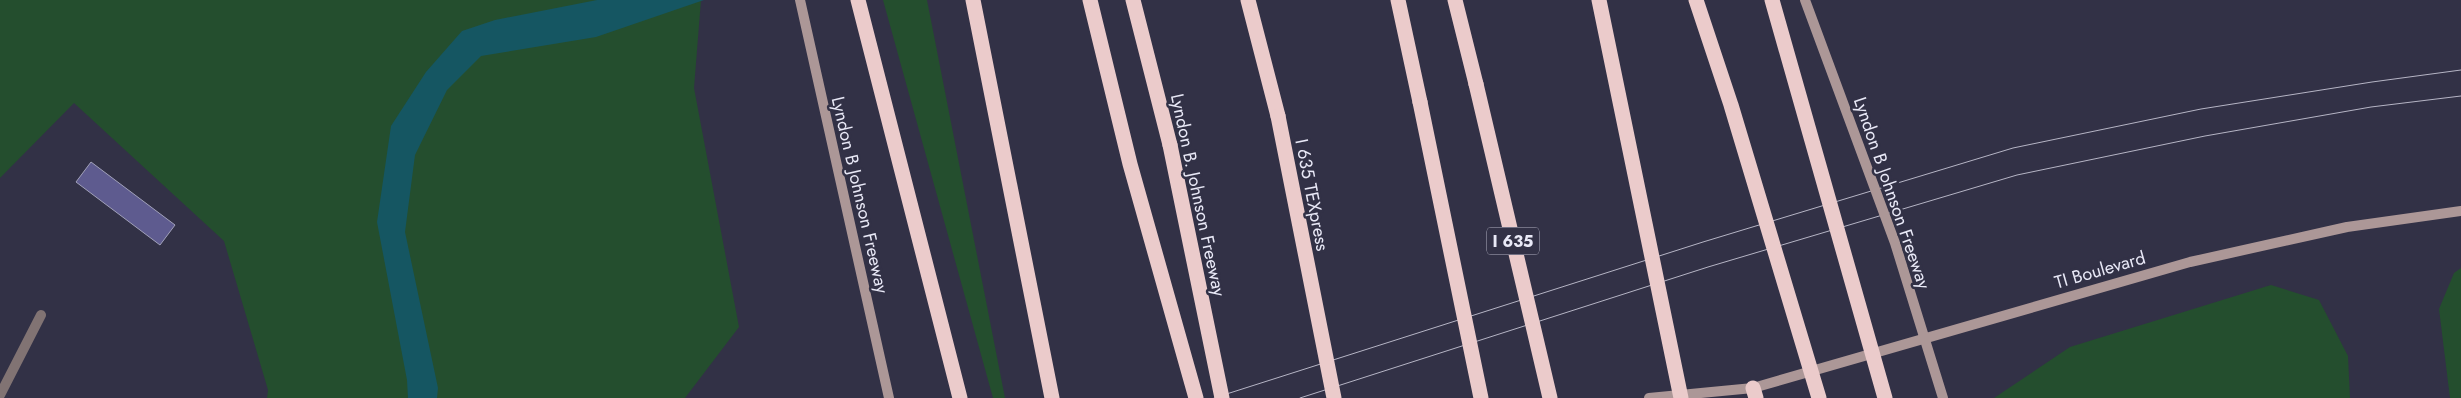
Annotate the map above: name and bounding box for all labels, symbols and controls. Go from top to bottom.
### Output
street label: Lyndon B. Johnson Freeway [1164,91,1232,299]
street label: Lyndon B Johnson Freeway [825,94,895,296]
street label: Lyndon B Johnson Freeway [1847,94,1937,293]
street label: I 635 TEXpress [1288,137,1336,253]
road number: I 635 [1487,228,1539,255]
street label: TI Boulevard [2051,245,2149,295]

